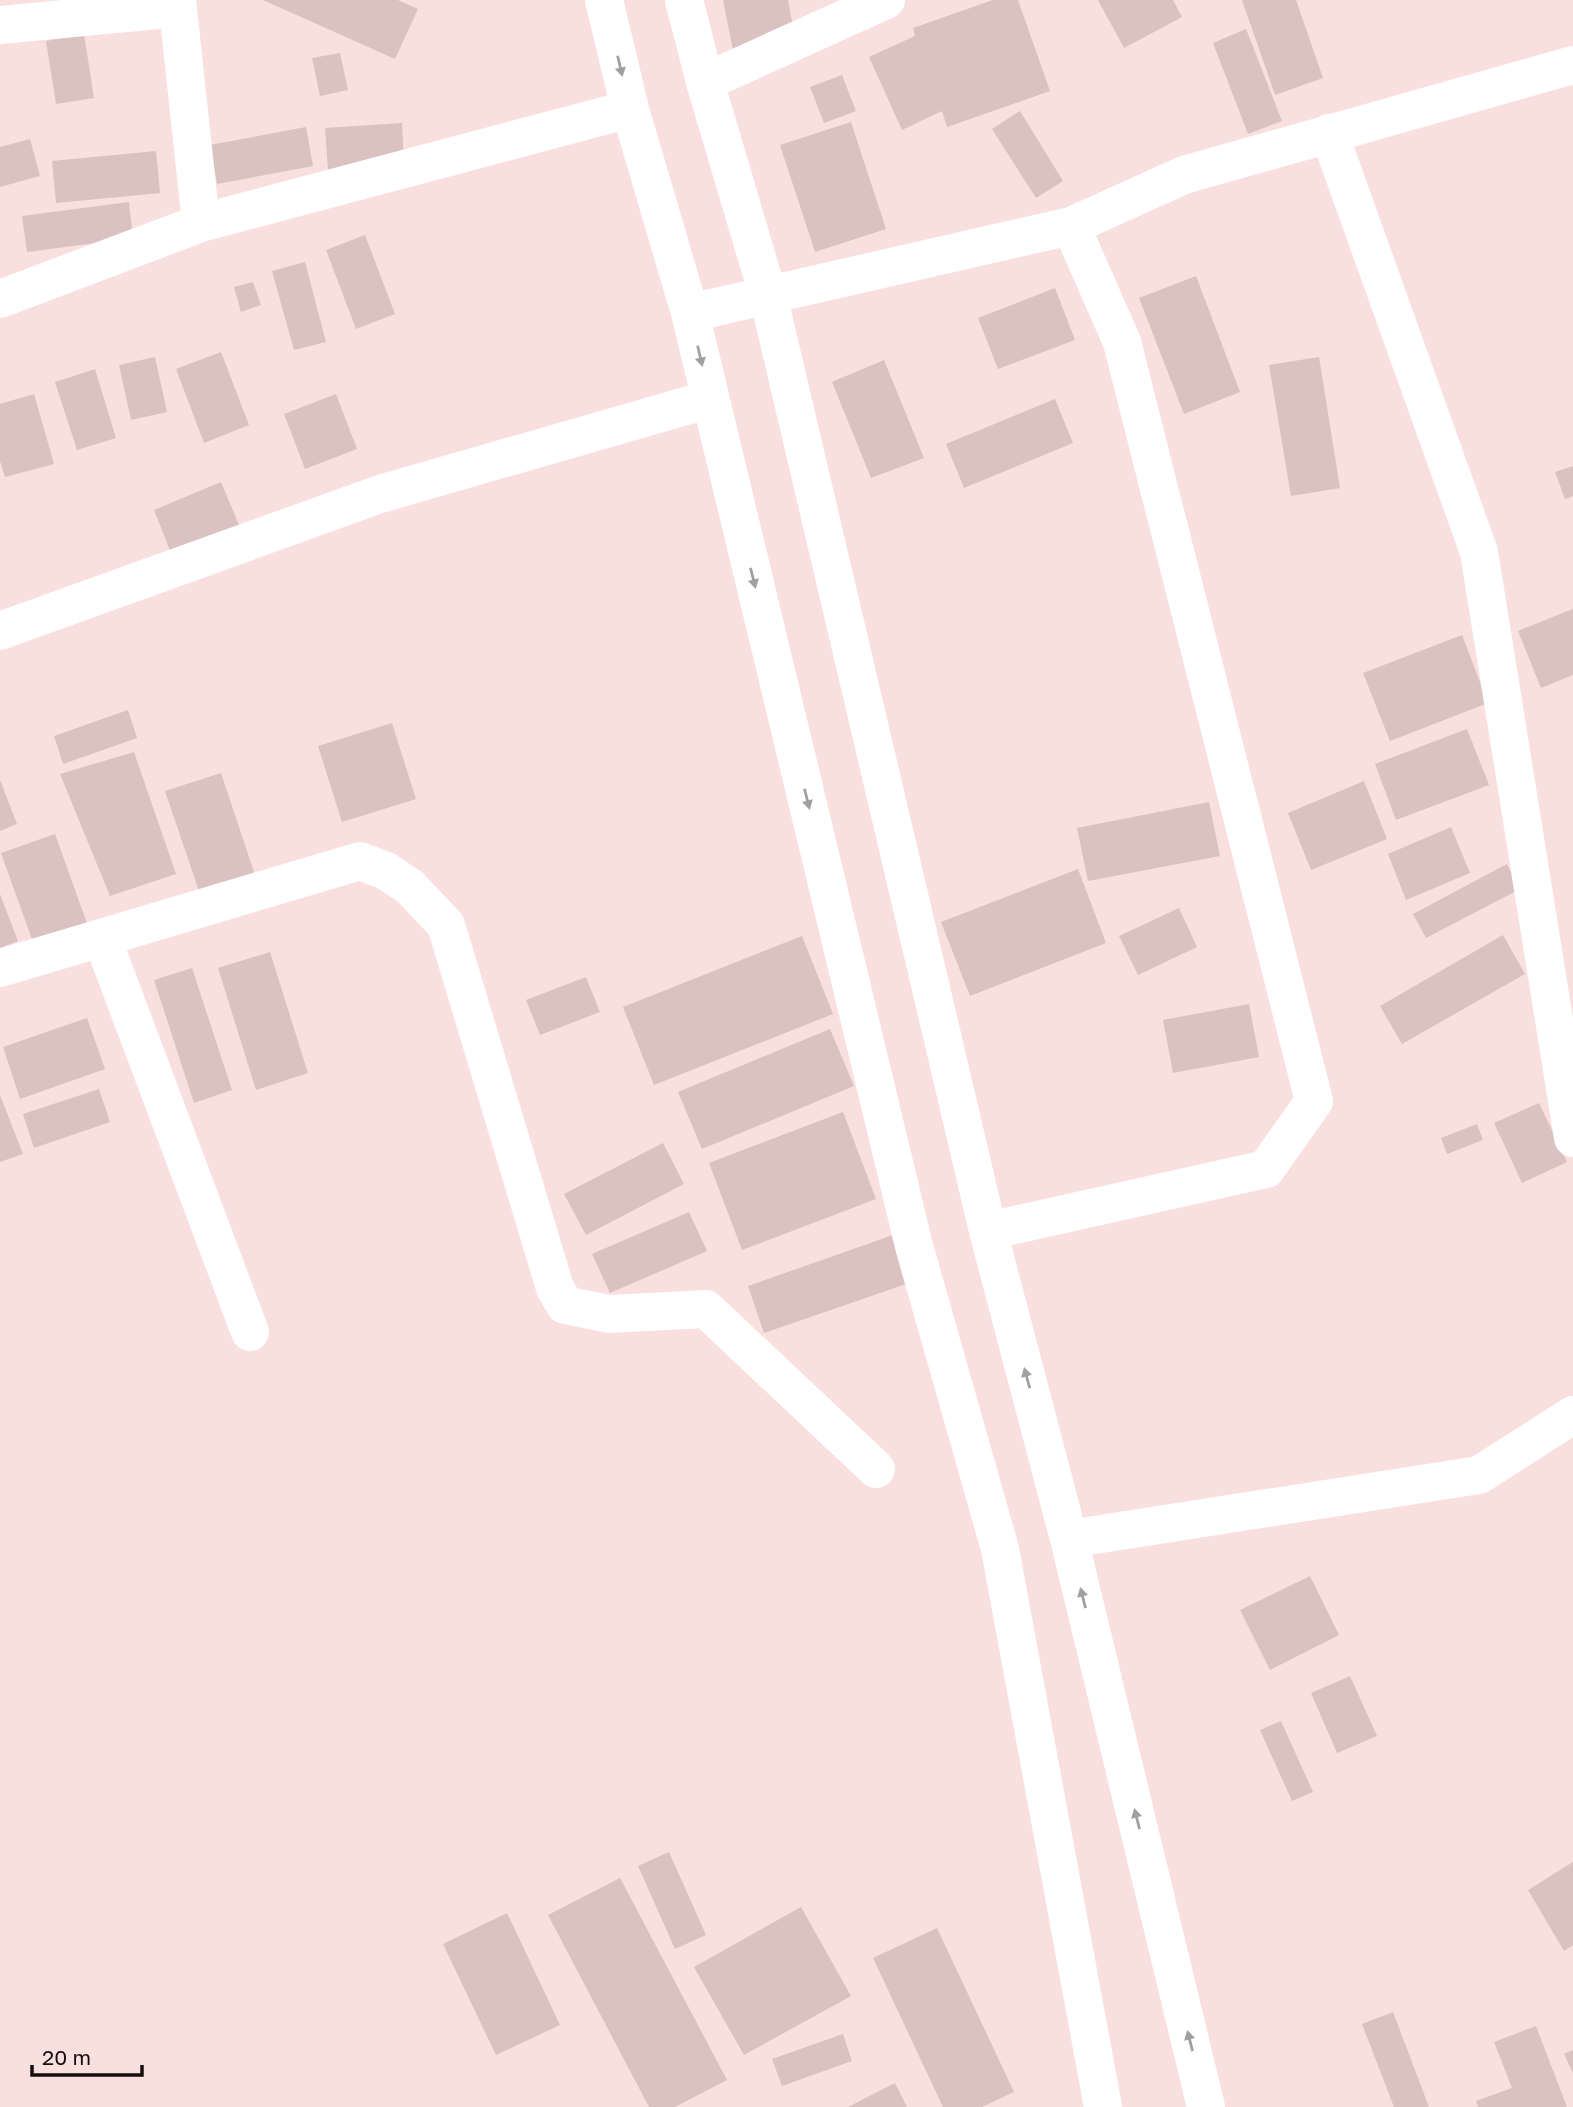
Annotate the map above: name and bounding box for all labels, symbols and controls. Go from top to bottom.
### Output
one-way arrow [615,55,626,77]
one-way arrow [695,345,706,367]
one-way arrow [748,567,759,589]
one-way arrow [802,788,813,810]
one-way arrow [1021,1367,1032,1389]
one-way arrow [1077,1587,1088,1609]
one-way arrow [1131,1808,1142,1830]
one-way arrow [1184,2030,1195,2052]
scale bar [32,2034,142,2078]
text: 20 m [42,2044,91,2070]

